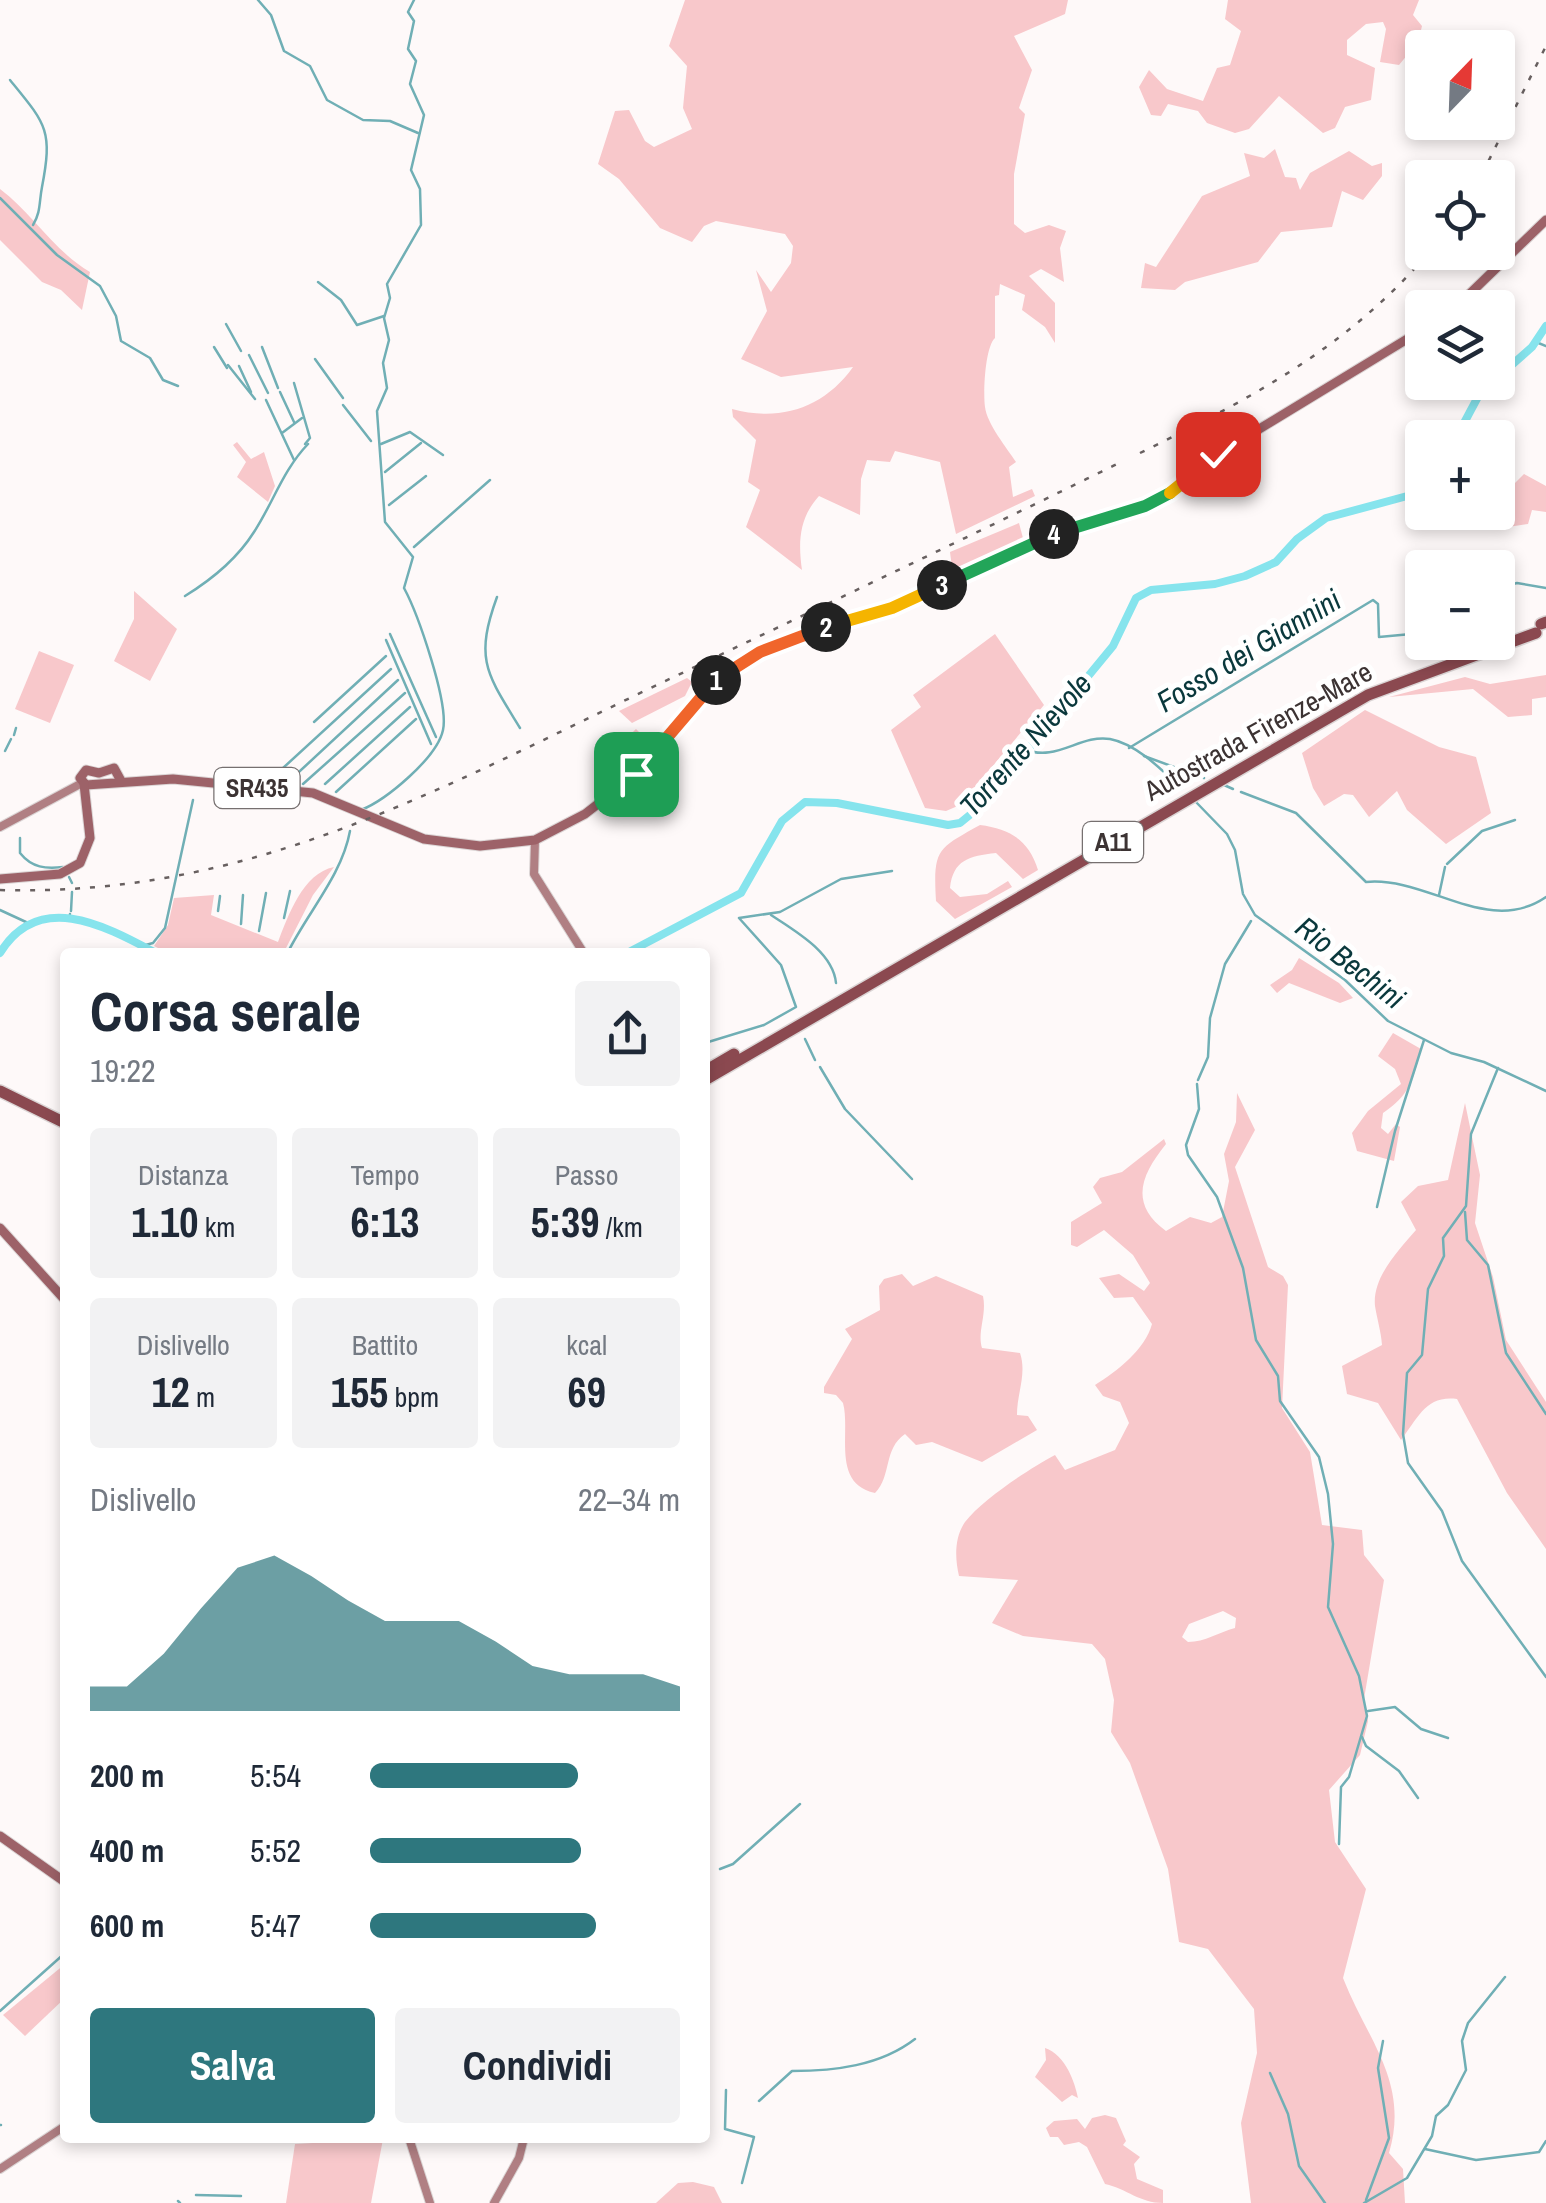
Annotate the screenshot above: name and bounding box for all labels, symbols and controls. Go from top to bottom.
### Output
north arrow [1405,30,1515,140]
map controls [1405,30,1515,660]
button: locate [1405,160,1515,270]
button: layers [1405,290,1515,400]
pin [1176,412,1261,497]
button: + [1405,420,1515,530]
icon: check [1191,427,1246,482]
pin: 4 [1029,509,1079,559]
text: 4 [1048,515,1060,553]
button: − [1405,550,1515,660]
pin: 3 [917,560,967,610]
text: 3 [936,566,948,604]
water label: Fosso dei Giannini [1149,579,1348,721]
pin: 2 [801,602,851,652]
text: 2 [820,608,832,646]
street label: Autostrada Firenze-Mare [1136,653,1379,810]
pin: 1 [691,655,741,705]
text: 1 [710,661,722,699]
water label: Torrente Nievole [950,664,1100,825]
pin [594,732,679,817]
icon: arrive [609,747,664,802]
road number: SR435 [214,768,300,808]
road number: A11 [1083,822,1143,862]
water label: Rio Bechini [1288,907,1414,1018]
text: Corsa serale [90,974,361,1048]
button: share [575,981,680,1086]
text: 19:22 [90,1049,156,1092]
text: Distanza [138,1156,229,1194]
text: Tempo [351,1156,419,1194]
text: Passo [555,1156,619,1194]
text: 1.10 [131,1194,198,1250]
text: 6:13 [351,1194,419,1250]
text: 5:39 [531,1194,599,1250]
text: km [198,1208,235,1246]
text: /km [599,1208,643,1246]
text: Dislivello [137,1326,230,1364]
text: Battito [352,1326,418,1364]
text: kcal [566,1326,607,1364]
text: 12 [151,1364,190,1420]
text: 155 [331,1364,388,1420]
text: 69 [568,1364,606,1420]
text: m [190,1378,215,1416]
text: bpm [388,1378,439,1416]
text: Dislivello [90,1478,196,1521]
text: 22–34 m [578,1478,680,1521]
text: 200 m [90,1754,164,1797]
text: 5:54 [250,1754,301,1797]
text: 400 m [90,1829,164,1872]
text: 5:52 [250,1829,301,1872]
text: 600 m [90,1904,164,1947]
text: 5:47 [250,1904,301,1947]
button: Salva [90,2008,375,2123]
button: Condividi [395,2008,680,2123]

